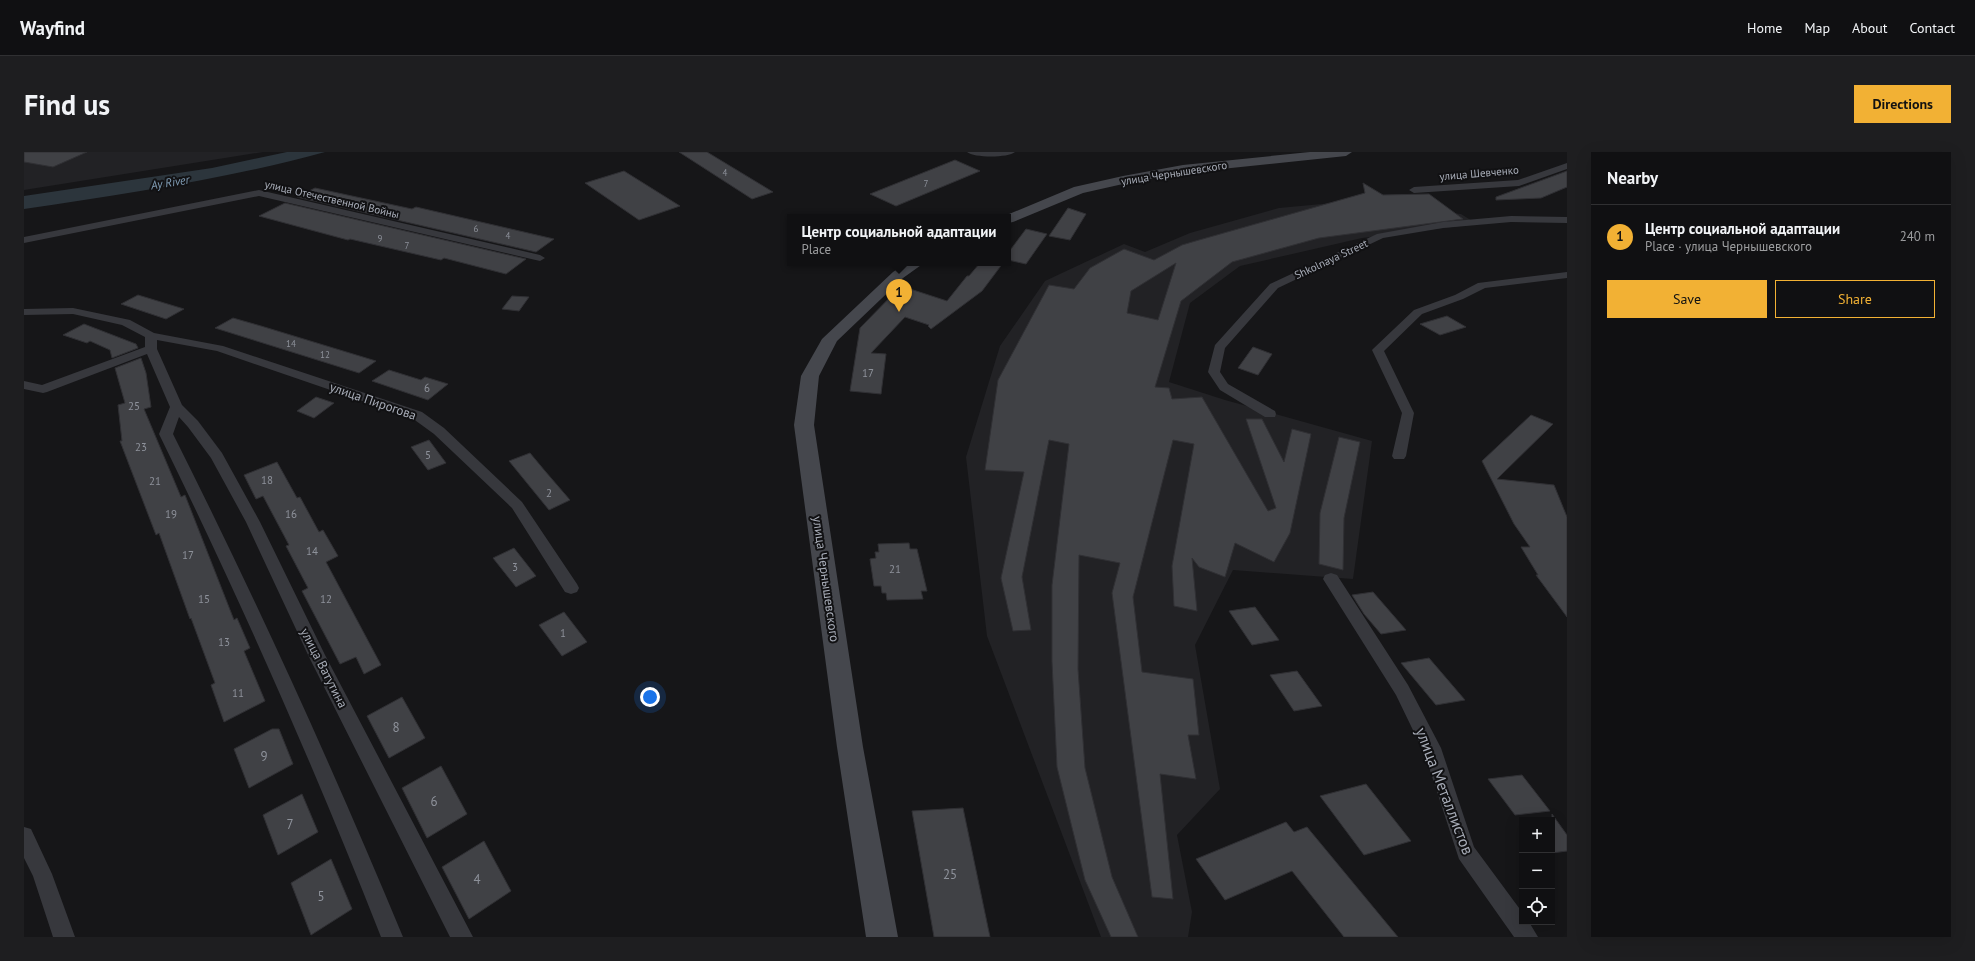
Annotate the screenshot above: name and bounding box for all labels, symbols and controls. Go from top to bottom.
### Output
text: Wayfind [20,16,85,40]
text: Home [1747,19,1782,37]
text: Map [1804,19,1830,37]
text: About [1852,19,1888,37]
text: Contact [1910,19,1955,37]
button: Directions [1854,85,1951,123]
text: Find us [24,86,110,123]
street label: улица Чернышевского [1120,158,1228,188]
street label: улица Шевченко [1439,163,1519,183]
house number: 4 [723,167,728,178]
text: Nearby [1607,167,1658,189]
water label: Ay River [149,171,191,193]
street label: улица Отечественной Войны [263,177,401,221]
house number: 7 [924,178,929,189]
popup [787,214,1011,266]
text: Центр социальной адаптации [1645,219,1840,238]
text: Центр социальной адаптации [801,222,997,241]
house number: 6 [474,223,479,234]
text: 1 [1616,228,1624,245]
text: 240 m [1900,228,1935,245]
house number: 4 [506,230,511,241]
house number: 9 [378,233,383,244]
street label: Shkolnaya Street [1292,236,1370,282]
text: Place · улица Чернышевского [1645,238,1812,255]
house number: 7 [405,240,410,251]
text: Place [801,241,831,258]
pin: 1 [886,279,912,312]
button: Save [1607,280,1767,318]
button: Share [1775,280,1935,318]
house number: 14 [286,338,296,349]
house number: 12 [320,349,330,360]
house number: 17 [862,366,874,380]
street label: улица Пирогова [327,378,419,424]
house number: 6 [424,381,430,395]
house number: 25 [128,399,140,413]
house number: 23 [135,440,147,454]
house number: 5 [425,448,431,462]
house number: 18 [261,473,273,487]
house number: 21 [149,474,161,488]
house number: 2 [546,486,552,500]
house number: 19 [165,507,177,521]
house number: 16 [285,507,297,521]
street label: улица Чернышевского [809,515,843,643]
house number: 14 [306,544,318,558]
house number: 17 [182,548,194,562]
house number: 3 [512,560,518,574]
house number: 21 [889,562,901,576]
house number: 15 [198,592,210,606]
house number: 12 [320,592,332,606]
street label: улица Ватутина [297,625,351,711]
house number: 1 [560,626,566,640]
house number: 13 [218,635,230,649]
house number: 11 [232,686,244,700]
your location [640,687,660,707]
house number: 8 [392,719,400,736]
street label: улица Металлистов [1412,725,1478,857]
house number: 9 [260,748,268,765]
house number: 6 [430,793,438,810]
house number: 7 [286,816,294,833]
map controls [1519,817,1555,925]
button: + [1519,817,1555,853]
button: − [1519,853,1555,889]
house number: 25 [943,866,957,883]
house number: 4 [473,871,481,888]
house number: 5 [317,888,325,905]
button: locate [1519,889,1555,925]

